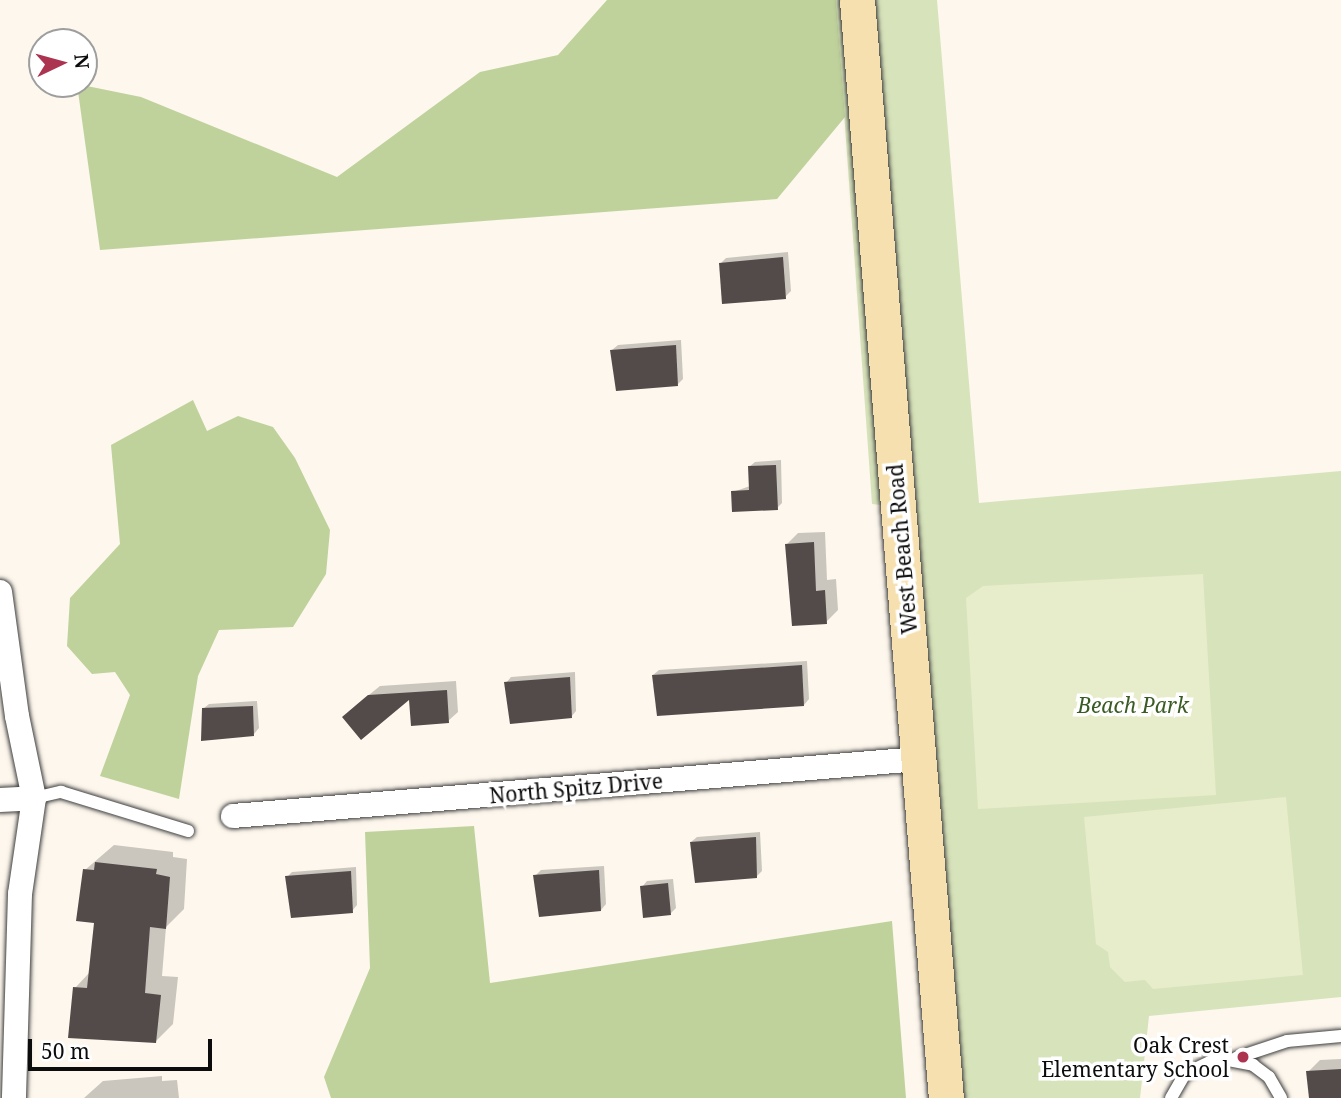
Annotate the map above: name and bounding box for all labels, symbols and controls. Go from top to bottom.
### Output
north arrow [28,28,98,98]
text: N [68,53,96,70]
street label: West Beach Road [882,463,922,635]
park label: Beach Park [1077,692,1189,718]
street label: North Spitz Drive [488,768,664,808]
scale bar [32,1024,215,1068]
place label: Oak Crest Elementary School [1041,1032,1229,1082]
text: 50 m [41,1037,90,1065]
marker: Oak Crest Elementary School [1235,1049,1251,1065]

